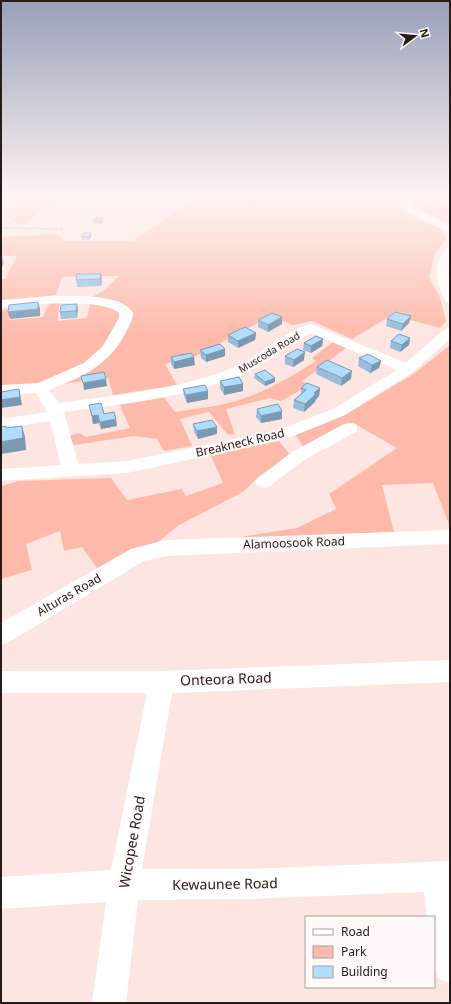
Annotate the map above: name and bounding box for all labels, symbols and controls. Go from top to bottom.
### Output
north arrow [395,16,435,56]
text: N [417,27,434,39]
street label: Muscoda Road [236,328,302,376]
street label: Breakneck Road [194,424,286,461]
street label: Alamoosook Road [243,532,345,553]
street label: Alturas Road [33,569,104,620]
street label: Onteora Road [180,667,272,690]
street label: Wicopee Road [114,794,149,890]
street label: Kewaunee Road [172,873,278,894]
legend [305,916,435,988]
text: Road [341,923,370,940]
text: Park [341,943,367,960]
text: Building [341,963,388,980]

